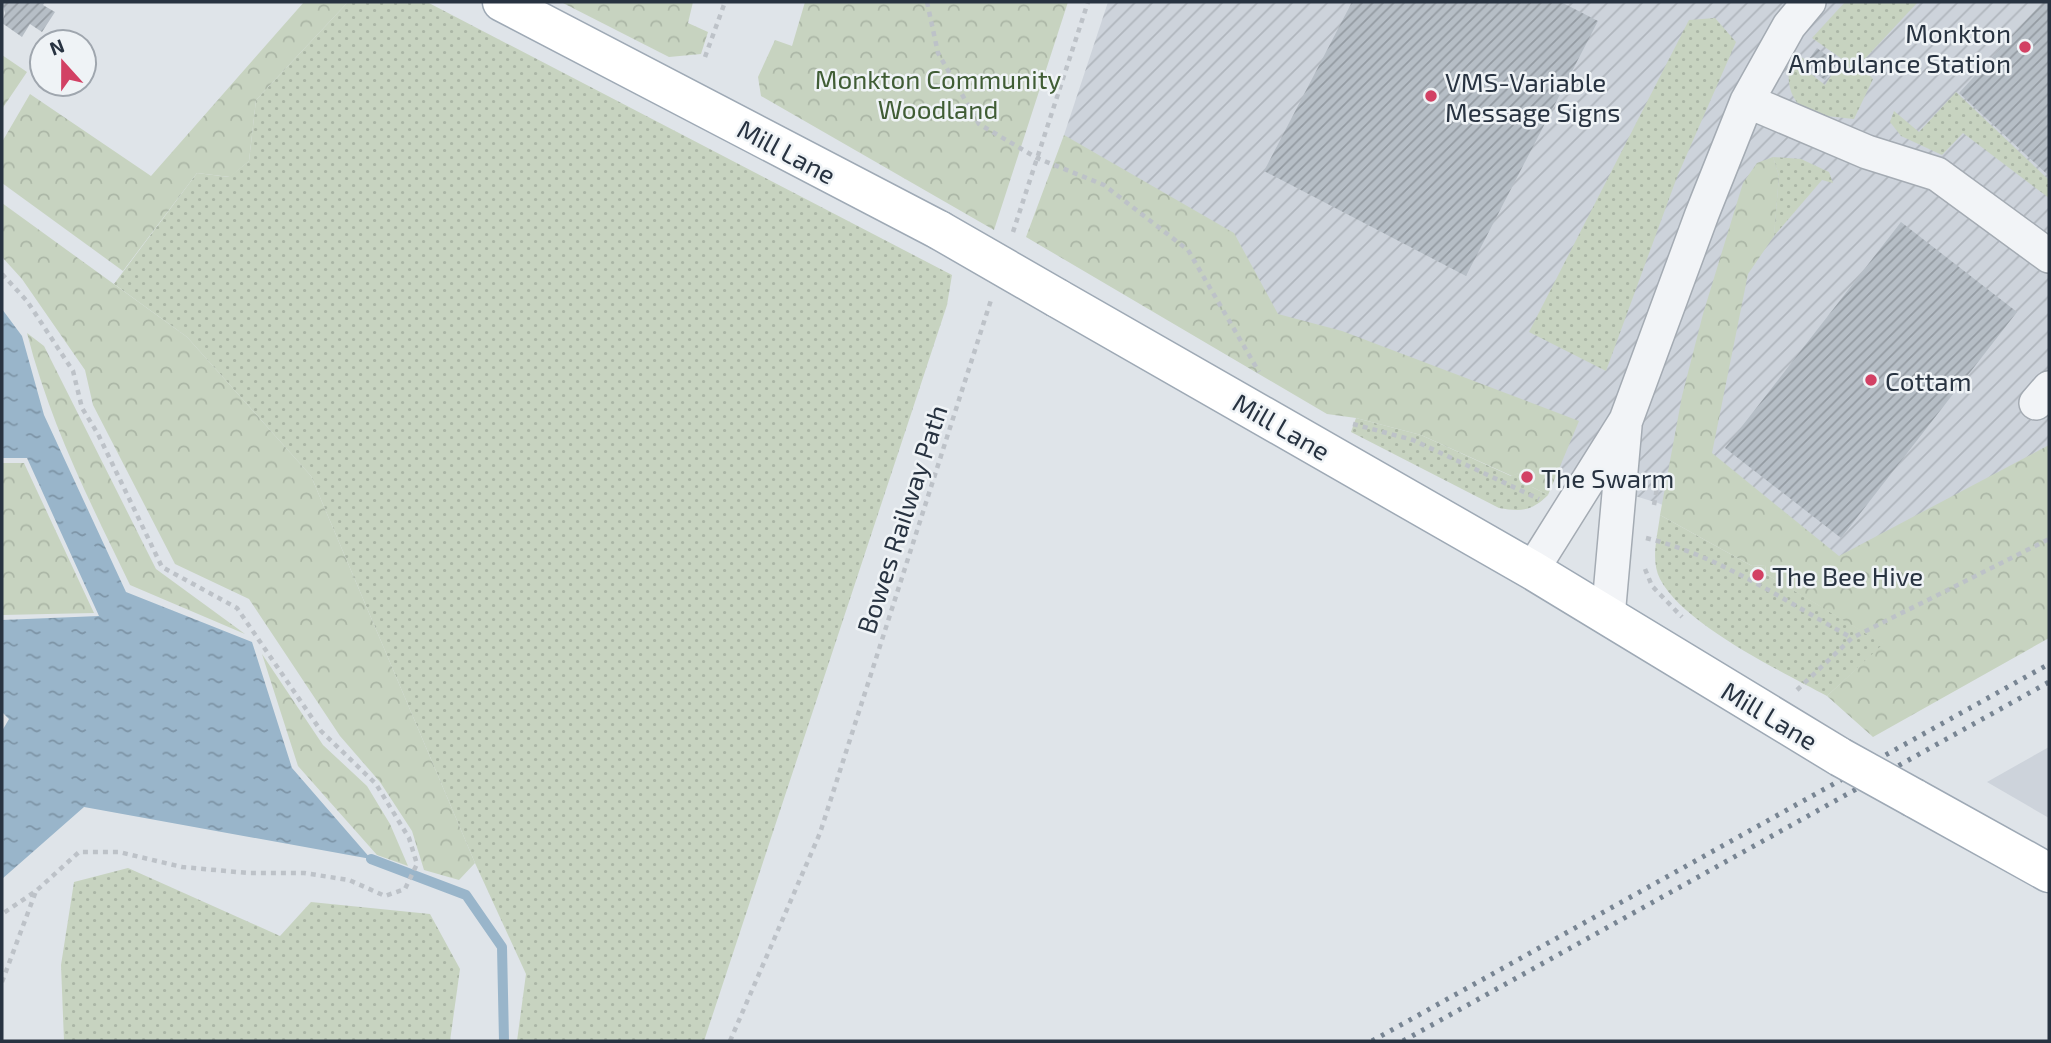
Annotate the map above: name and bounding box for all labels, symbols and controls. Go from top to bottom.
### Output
place label: Monkton Ambulance Station [1788,17,2011,78]
north arrow [28,28,98,98]
text: N [46,33,67,60]
marker: Monkton Ambulance Station [2017,39,2033,55]
park label: Monkton Community Woodland [815,63,1062,124]
place label: VMS-Variable Message Signs [1445,66,1620,127]
marker: VMS-Variable Message Signs [1423,88,1439,104]
street label: Mill Lane [733,112,841,190]
place label: Cottam [1885,365,1971,396]
marker: Cottam [1863,372,1879,388]
street label: Mill Lane [1228,386,1336,466]
street label: Bowes Railway Path [849,401,953,637]
place label: The Swarm [1541,462,1674,493]
marker: The Swarm [1519,469,1535,485]
place label: The Bee Hive [1772,560,1923,591]
marker: The Bee Hive [1750,567,1766,583]
street label: Mill Lane [1716,674,1824,756]

